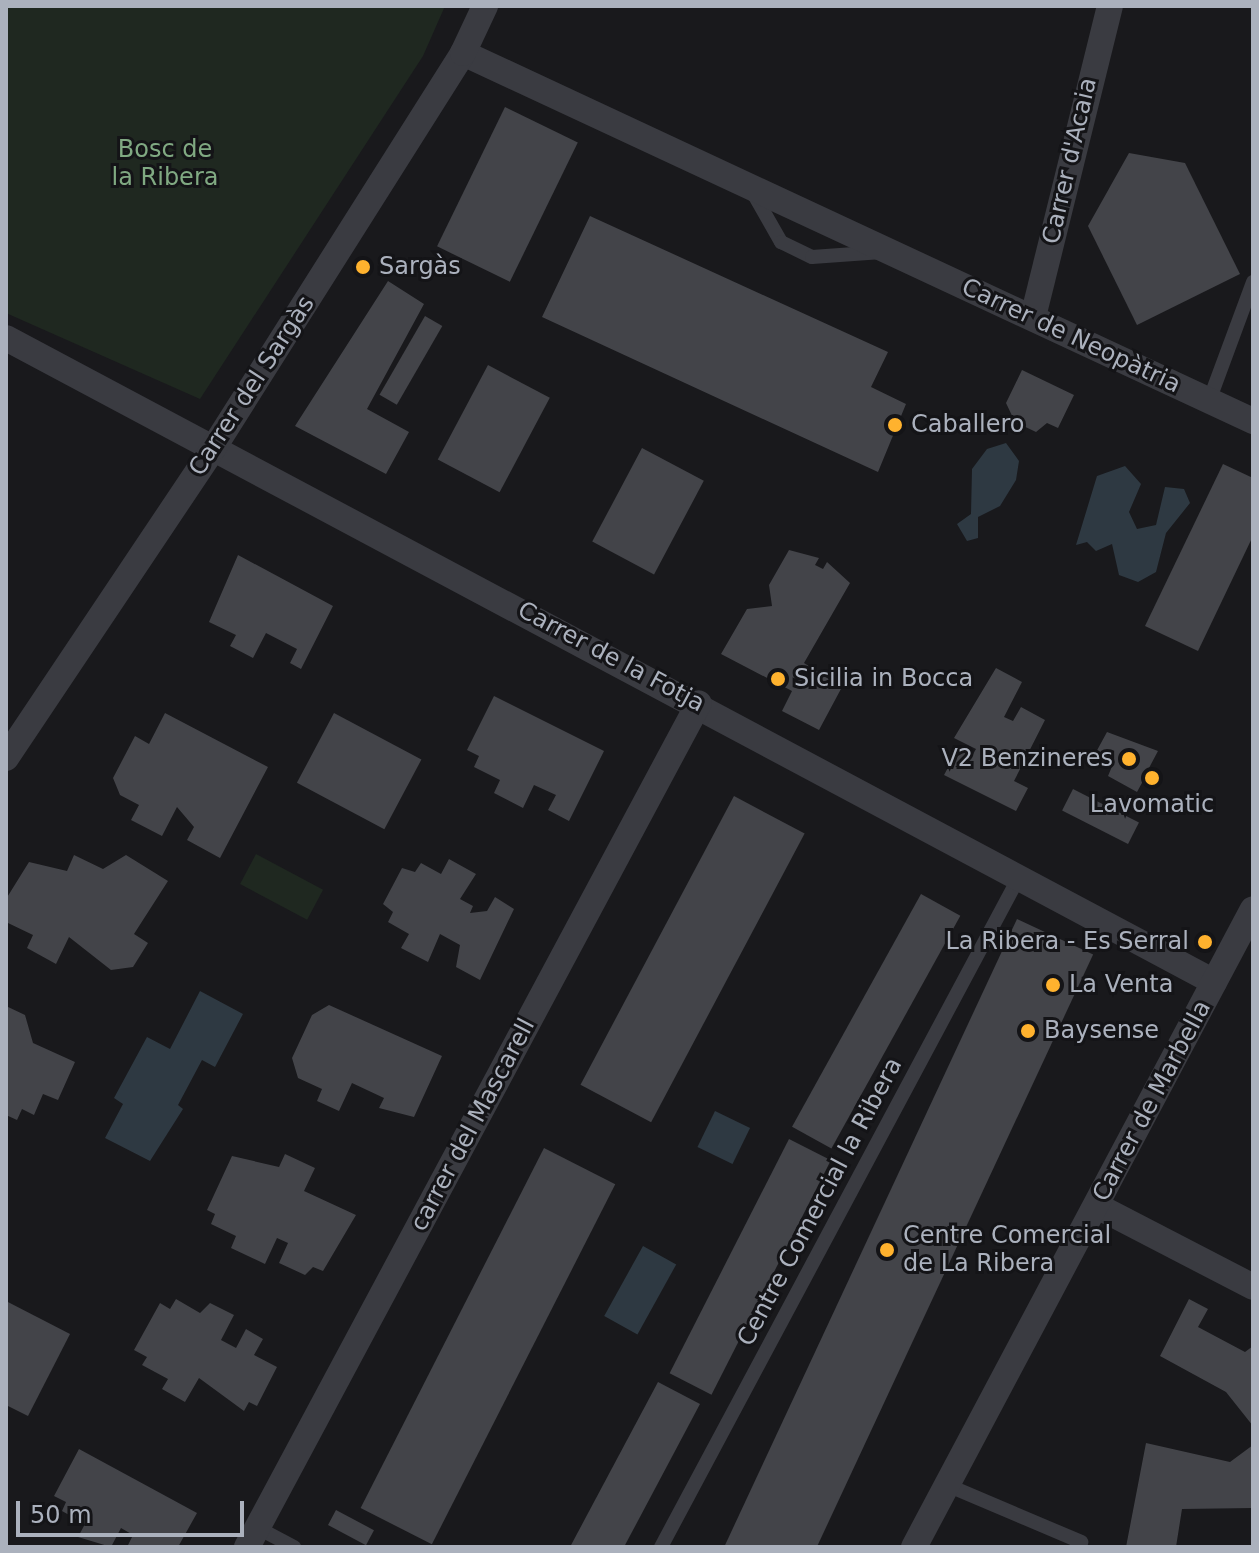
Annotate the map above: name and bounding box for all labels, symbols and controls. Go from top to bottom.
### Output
street label: Carrer d'Acaia [1037,75,1103,247]
park label: Bosc de la Ribera [112,136,218,192]
place label: Sargàs [379,253,461,281]
marker: Sargàs [354,258,372,276]
street label: Carrer de Neopàtria [957,273,1185,399]
street label: Carrer del Sargàs [183,291,321,481]
place label: Caballero [911,411,1025,439]
marker: Caballero [886,416,904,434]
street label: Carrer de la Fotja [513,596,709,718]
place label: Sicilia in Bocca [794,665,973,693]
marker: Sicilia in Bocca [769,670,787,688]
place label: V2 Benzineres [941,745,1113,773]
marker: V2 Benzineres [1120,750,1138,768]
marker: Lavomatic [1143,769,1161,787]
place label: Lavomatic [1090,791,1214,819]
place label: La Ribera - Es Serral [945,928,1189,956]
marker: La Ribera - Es Serral [1196,933,1214,951]
place label: La Venta [1069,971,1173,999]
marker: La Venta [1044,976,1062,994]
street label: Carrer de Marbella [1087,996,1217,1206]
street label: carrer del Mascarell [405,1014,541,1236]
place label: Baysense [1044,1017,1159,1045]
marker: Baysense [1019,1022,1037,1040]
street label: Centre Comercial la Ribera [732,1053,908,1351]
place label: Centre Comercial de La Ribera [903,1222,1111,1278]
marker: Centre Comercial de La Ribera [878,1241,896,1259]
scale bar [20,1485,248,1535]
text: 50 m [30,1501,92,1529]

